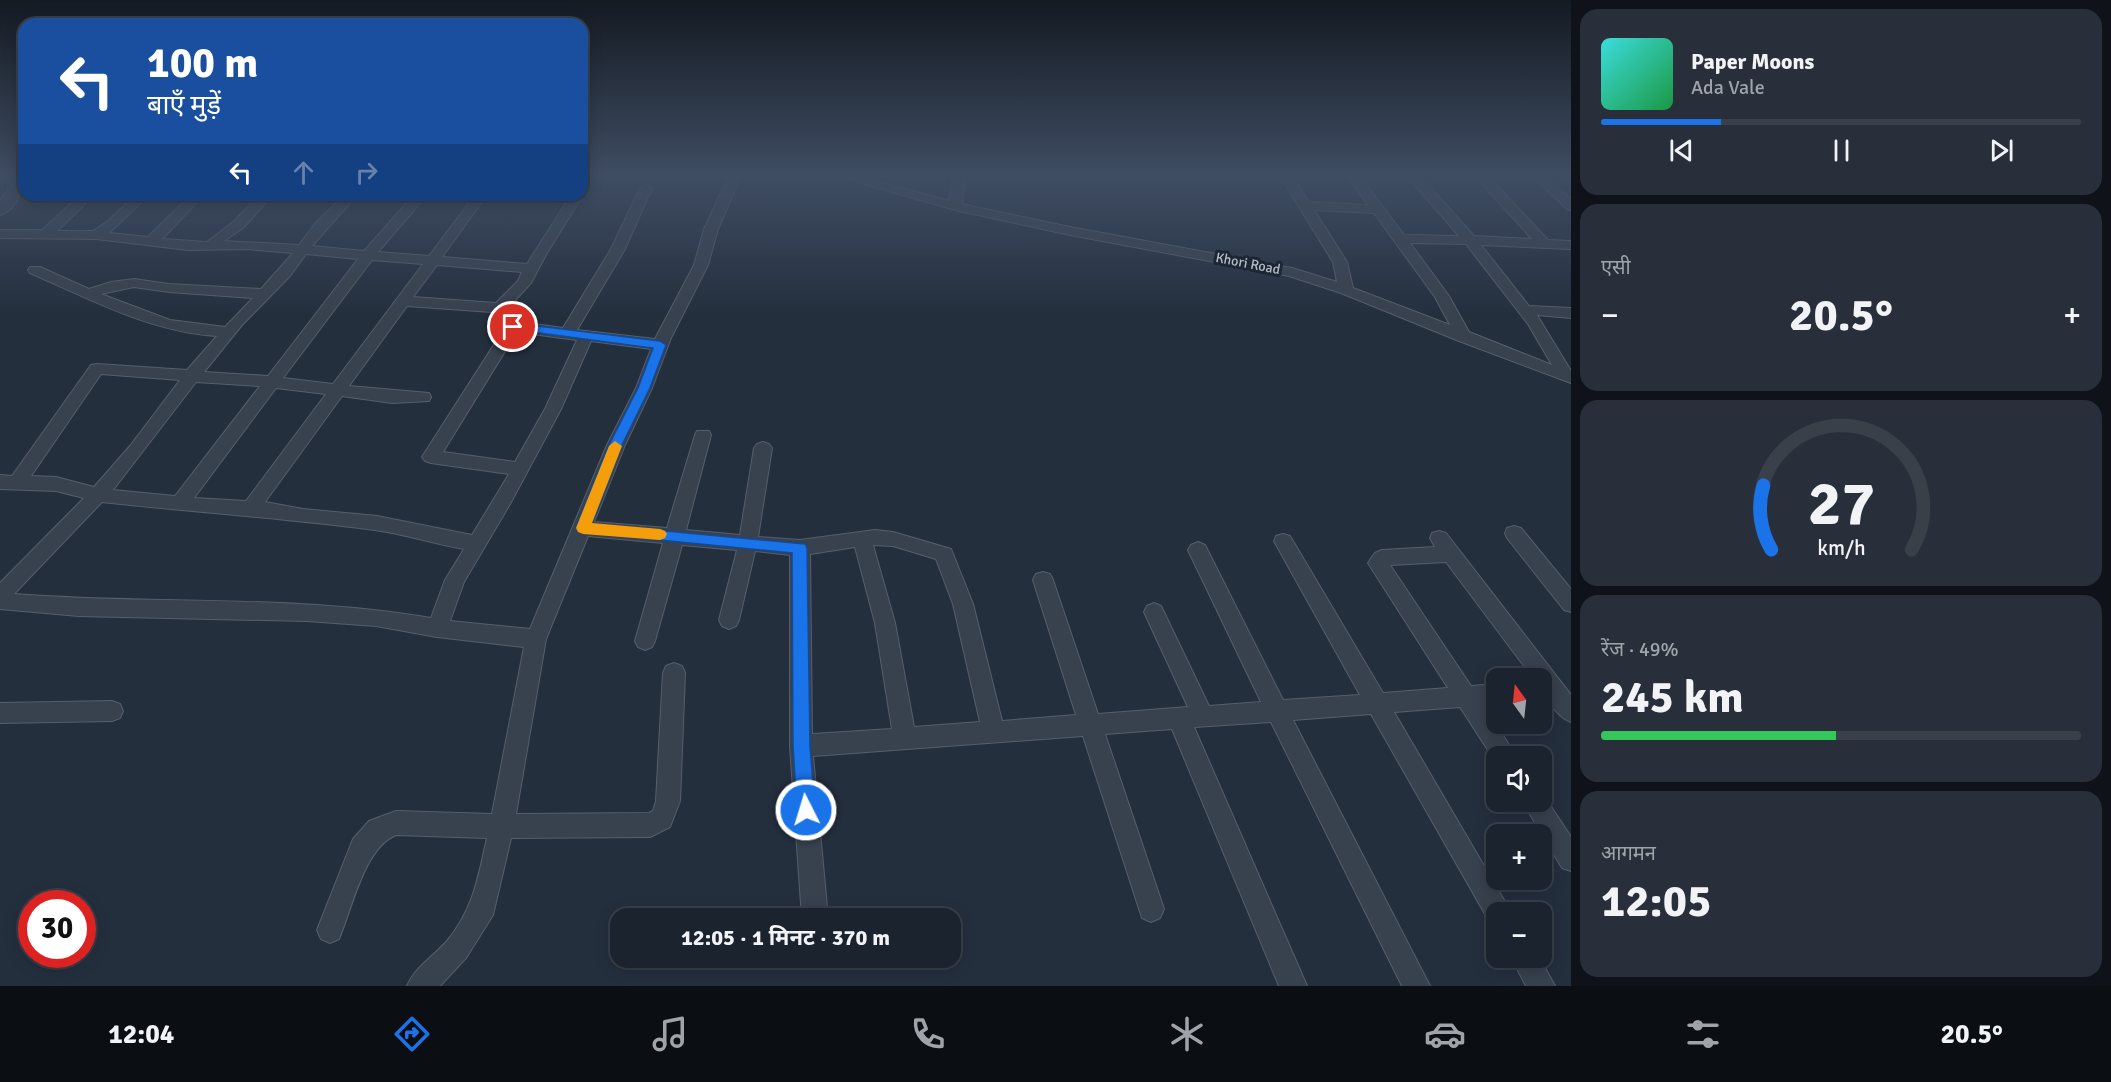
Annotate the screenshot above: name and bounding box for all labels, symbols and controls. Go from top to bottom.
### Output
text: 100 m [147,38,258,89]
icon: left [48,42,126,120]
text: Paper Moons [1691,48,1814,75]
text: Ada Vale [1691,75,1765,100]
text: बाएँ मुड़ें [147,89,221,122]
icon: previous [1665,134,1698,167]
icon: pause [1825,134,1858,167]
icon: next [1985,134,2018,167]
icon: left [224,156,257,189]
icon: ahead [287,156,320,189]
icon: right [350,156,383,189]
street label: Khori Road [1214,249,1282,278]
text: एसी [1601,255,1631,280]
text: 20.5° [1789,288,1893,343]
text: − [1601,295,1619,336]
text: + [2063,295,2081,336]
pin [487,301,538,352]
icon: arrive [496,310,529,343]
text: 27 [1807,465,1875,542]
text: km/h [1817,535,1865,561]
text: रेंज · 49% [1601,637,1679,662]
north arrow [1486,668,1552,734]
map controls [1486,668,1552,968]
text: 245 km [1601,670,1744,725]
button: sound [1486,746,1552,812]
position arrow [774,778,838,842]
button: + [1486,824,1552,890]
text: आगमन [1601,841,1656,866]
text: 12:05 [1601,874,1711,929]
speed limit sign: 30 [18,890,96,968]
button: − [1486,902,1552,968]
text: 12:05 · 1 मिनट · 370 m [681,924,890,951]
icon: directions [391,1013,433,1055]
icon: music [649,1013,691,1055]
icon: phone [907,1013,949,1055]
icon: climate [1166,1013,1208,1055]
icon: car [1424,1013,1466,1055]
icon: filters [1682,1013,1724,1055]
text: 12:04 [108,1018,174,1051]
text: 20.5° [1941,1018,2003,1051]

